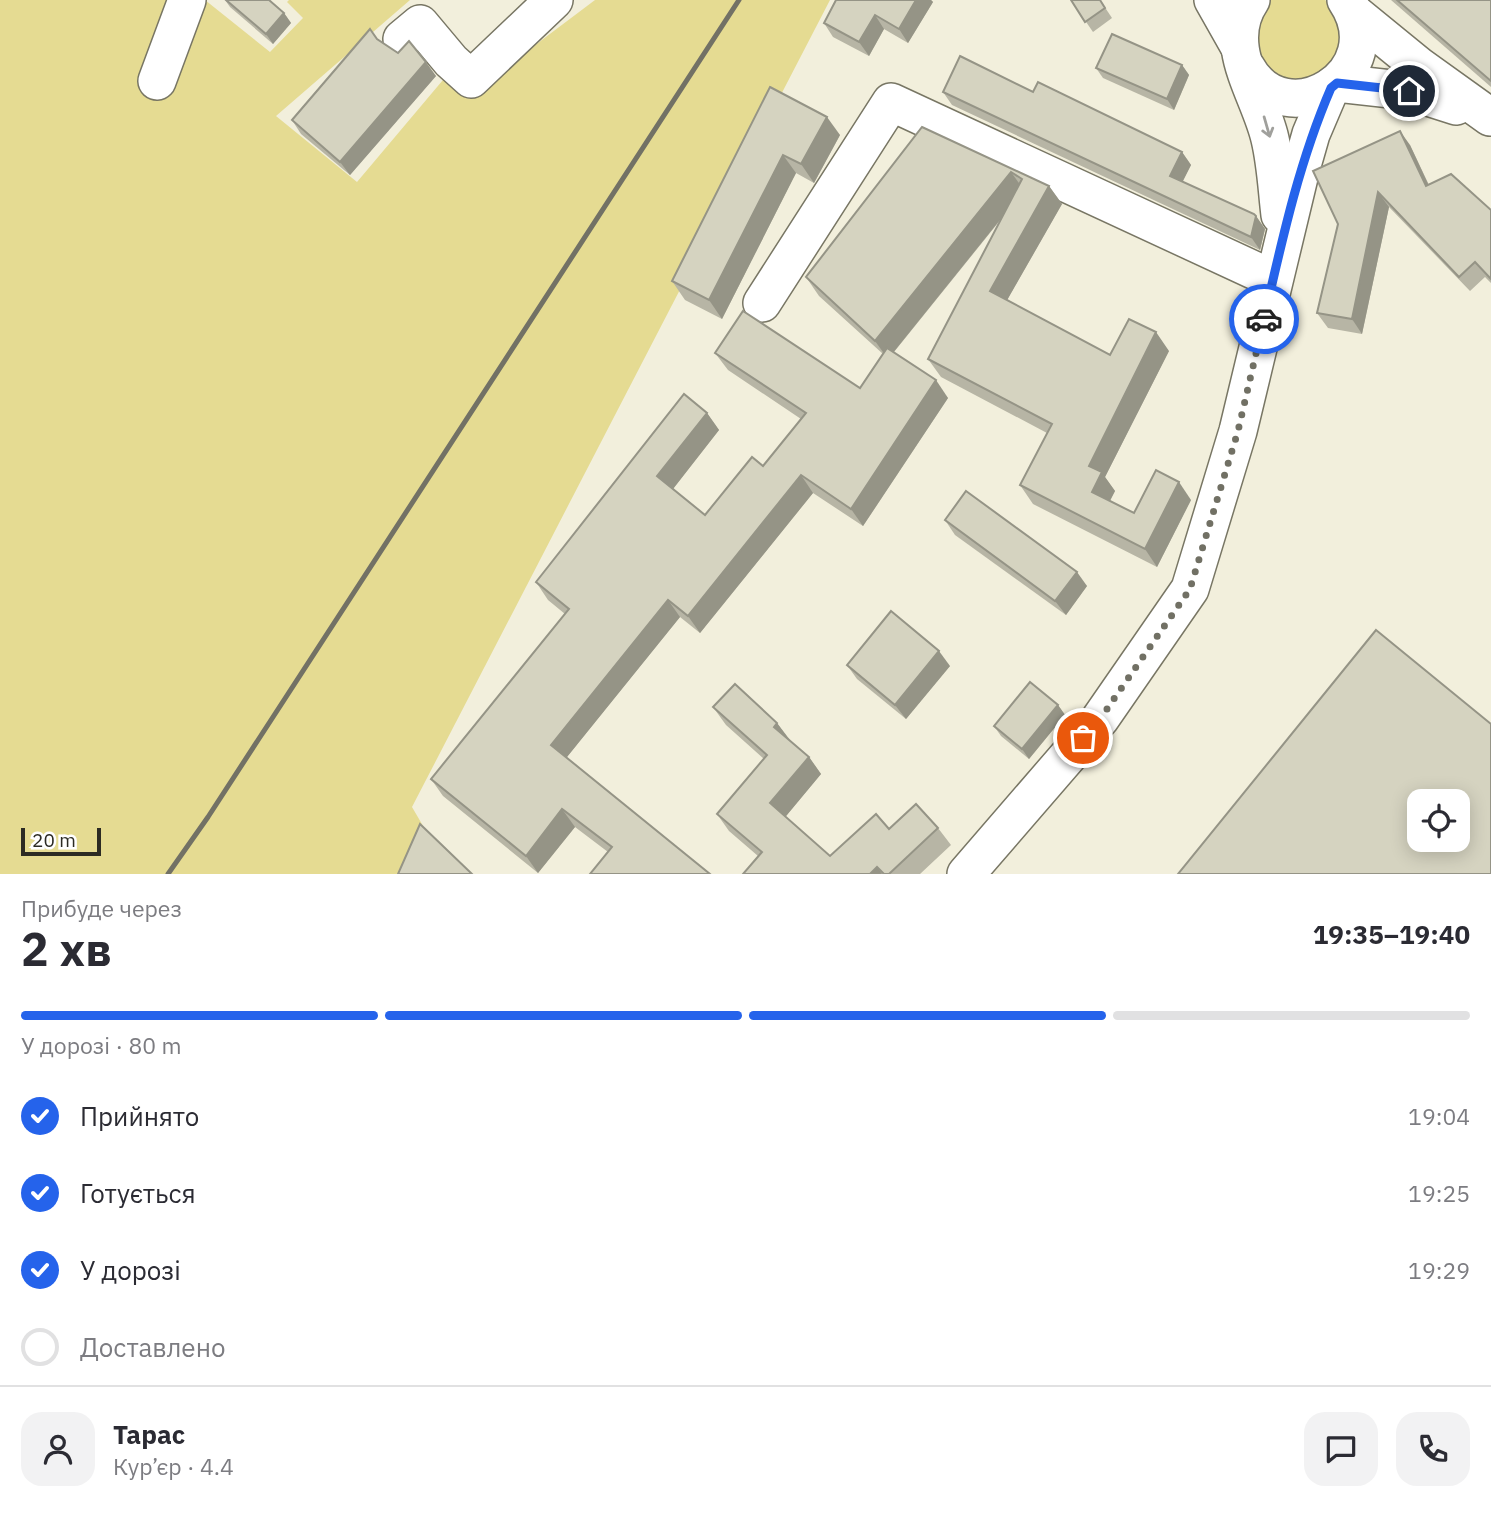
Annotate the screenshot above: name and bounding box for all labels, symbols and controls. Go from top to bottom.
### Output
pin [1379,61,1439,121]
icon: home [1390,72,1428,110]
one-way arrow [1261,115,1274,137]
courier [1229,284,1299,354]
icon: car [1245,300,1283,338]
pin [1053,708,1113,768]
icon: bag [1064,719,1102,757]
map controls [1407,789,1470,852]
button: locate [1407,789,1470,852]
scale bar [21,825,102,857]
text: 20 m [32,828,76,852]
text: Прибуде через [21,893,182,923]
text: 19:35–19:40 [1313,917,1470,951]
text: 2 хв [21,919,112,979]
text: У дорозі · 80 m [21,1030,182,1060]
icon: check [21,1097,59,1135]
text: Прийнято [80,1099,199,1133]
text: 19:04 [1408,1101,1470,1131]
icon: check [21,1174,59,1212]
text: Готується [80,1176,196,1210]
text: 19:25 [1408,1178,1470,1208]
icon: check [21,1251,59,1289]
text: У дорозі [80,1253,181,1287]
text: 19:29 [1408,1255,1470,1285]
text: Доставлено [80,1330,226,1364]
button: person [21,1412,95,1486]
button: chat [1304,1412,1378,1486]
button: phone [1396,1412,1470,1486]
text: Тарас [113,1417,185,1451]
text: Кур’єр · 4.4 [113,1451,234,1481]

